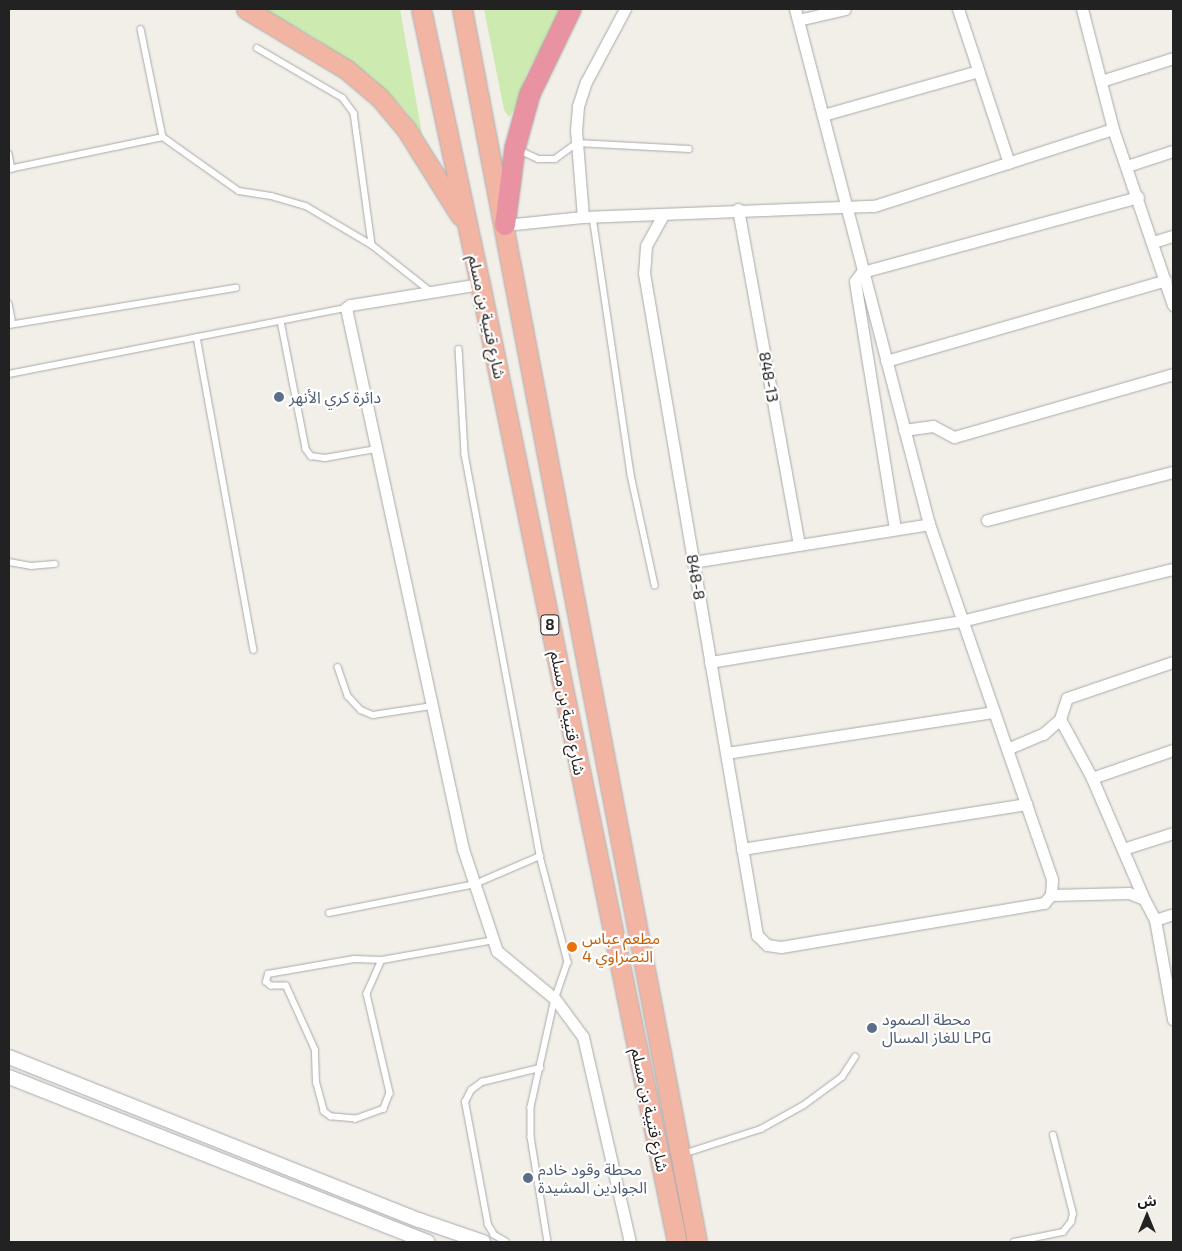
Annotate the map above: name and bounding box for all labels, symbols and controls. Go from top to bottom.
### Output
street label: شارع قتيبة بن مسلم [465,253,509,381]
street label: 848-13 [755,350,783,404]
place label: دائرة كري الأنهر [289,387,381,407]
marker: دائرة كري الأنهر [273,391,285,403]
street label: 848-8 [683,553,709,601]
road number: 8 [540,612,560,638]
street label: شارع قتيبة بن مسلم [547,649,589,777]
place label: مطعم عباس النصراوي 4 [582,928,660,966]
marker: مطعم عباس النصراوي 4 [566,941,578,953]
place label: محطة الصمود للغاز المسال LPG [882,1009,991,1047]
marker: محطة الصمود للغاز المسال LPG [866,1022,878,1034]
street label: شارع قتيبة بن مسلم [628,1046,672,1174]
place label: محطة وقود خادم الجوادين المشيدة [538,1159,647,1197]
marker: محطة وقود خادم الجوادين المشيدة [522,1172,534,1184]
north arrow [1122,1191,1172,1241]
text: ش [1137,1192,1157,1209]

